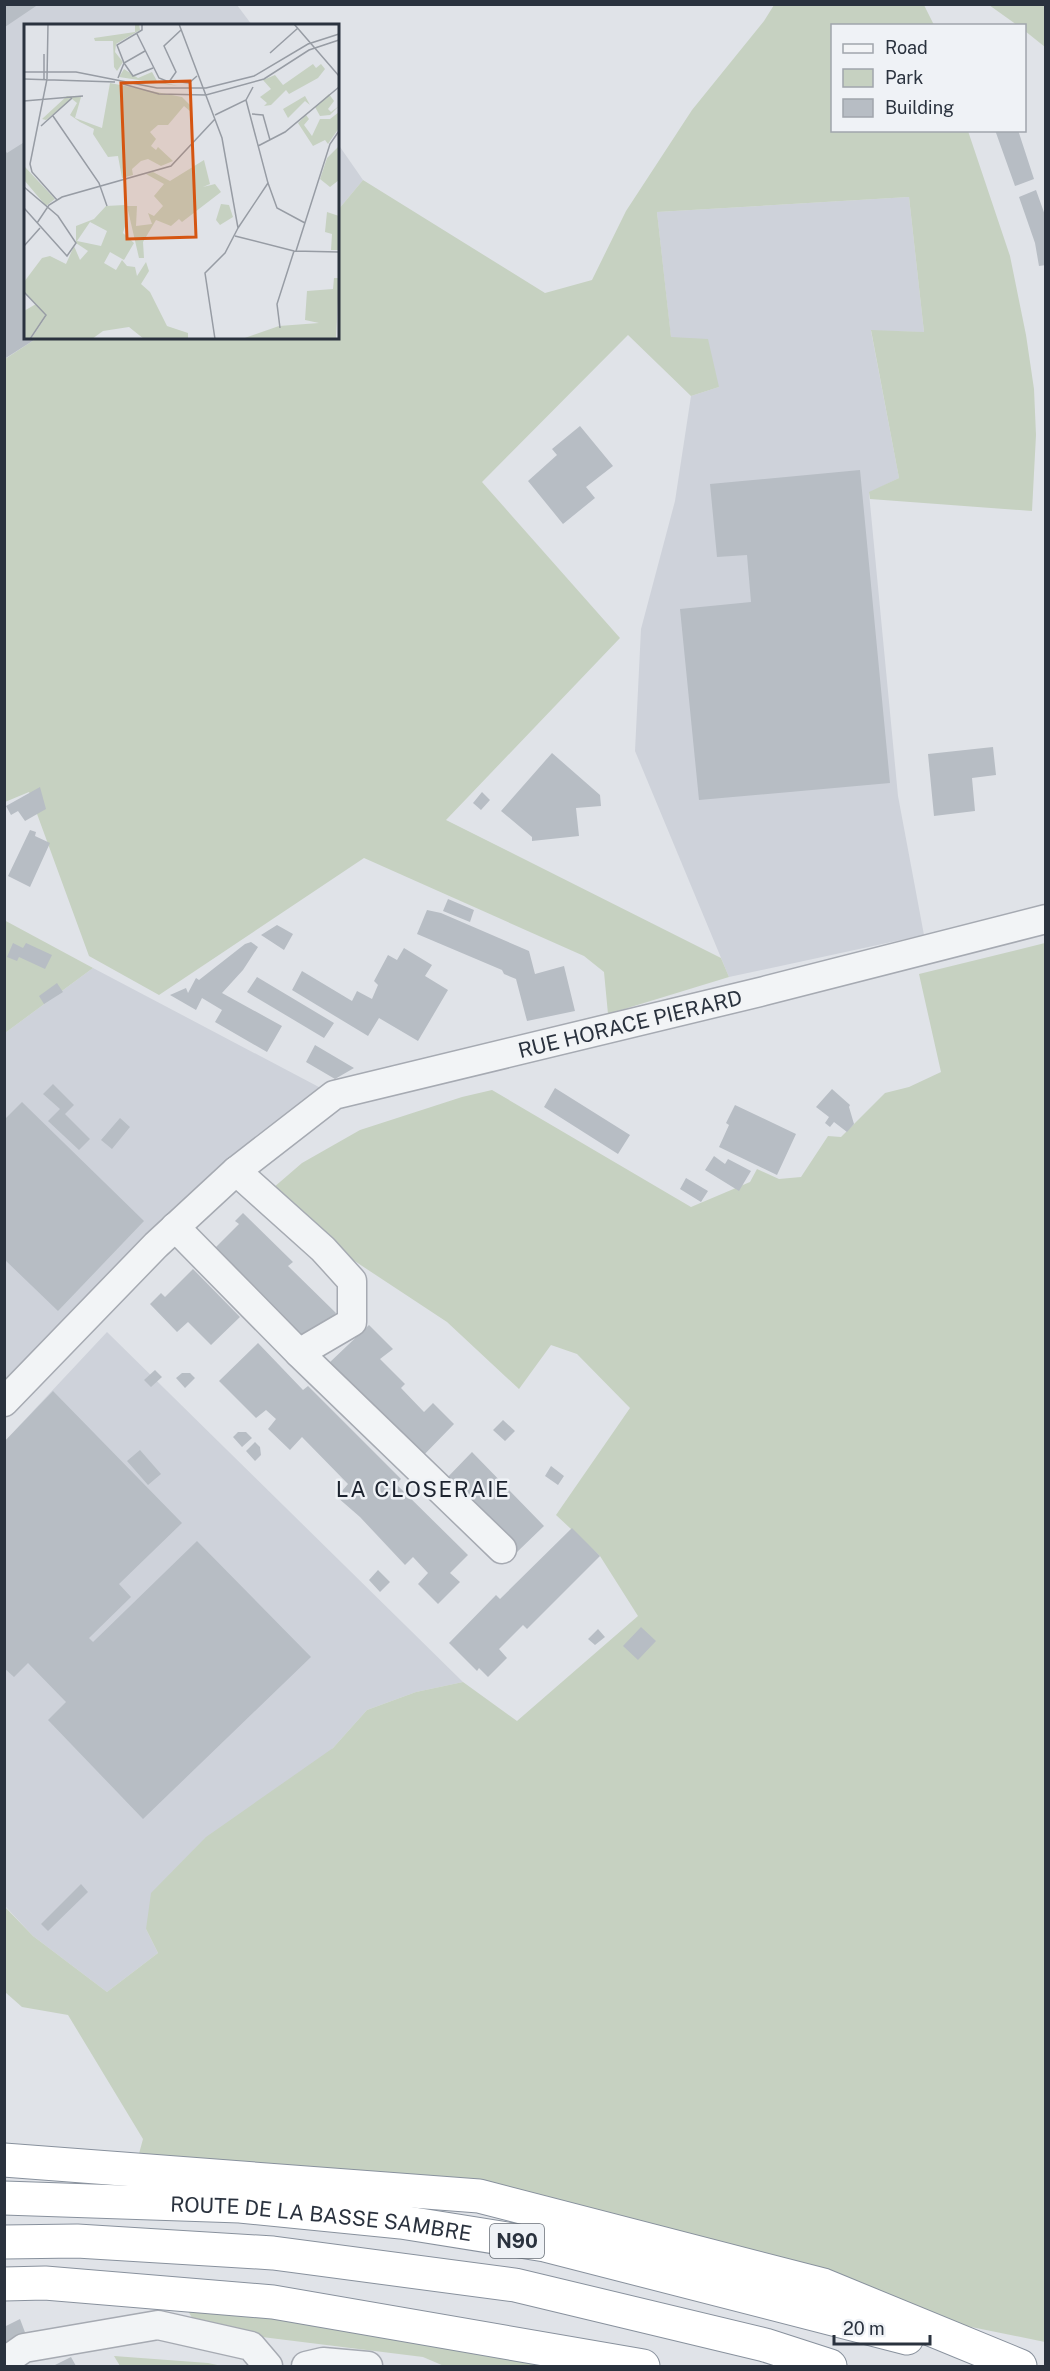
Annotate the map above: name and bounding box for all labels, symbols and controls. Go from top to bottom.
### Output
inset map [24,24,339,339]
legend [831,24,1026,132]
text: Road [885,37,928,58]
text: Park [885,67,923,88]
text: Building [885,97,954,118]
street label: RUE HORACE PIERARD [515,984,745,1063]
district label: LA CLOSERAIE [336,1476,510,1502]
street label: ROUTE DE LA BASSE SAMBRE [170,2191,474,2246]
road number: N90 [490,2224,544,2258]
scale bar [834,2308,930,2346]
text: 20 m [843,2318,885,2339]

